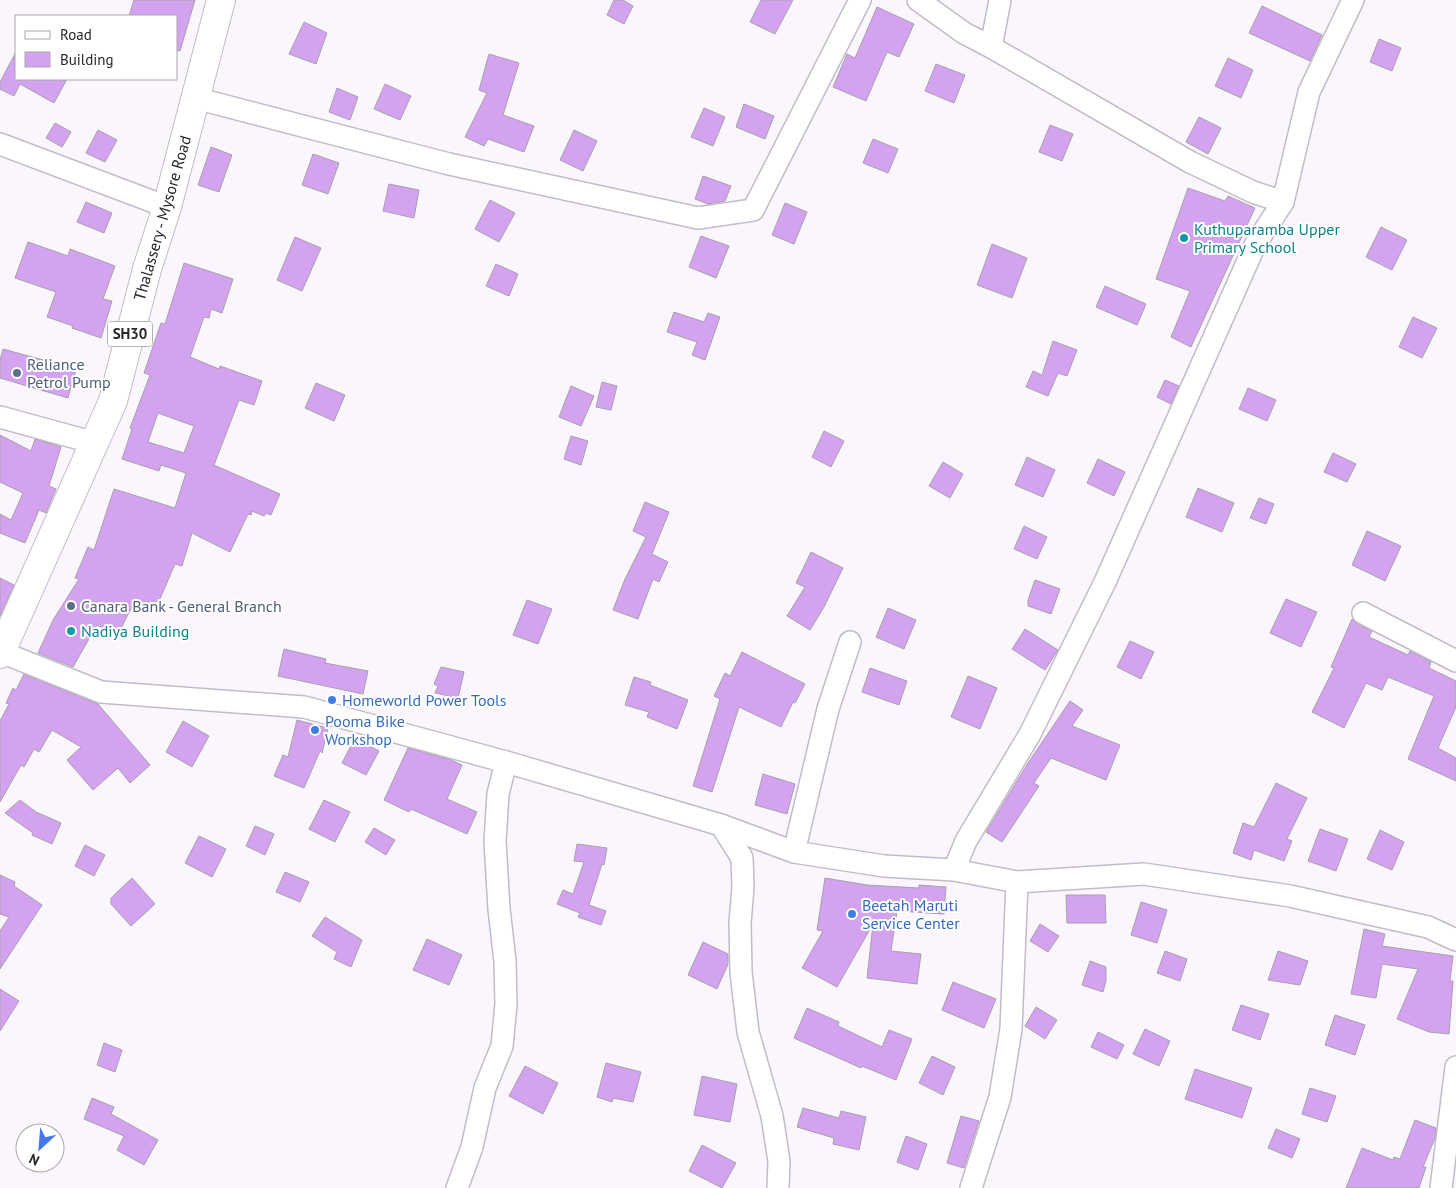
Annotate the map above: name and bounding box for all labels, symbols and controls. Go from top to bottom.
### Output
legend [15,15,178,80]
text: Road [60,25,92,44]
text: Building [60,50,114,69]
street label: Thalassery - Mysore Road [129,133,195,303]
place label: Kuthuparamba Upper Primary School [1194,219,1340,257]
marker: Kuthuparamba Upper Primary School [1178,232,1190,244]
road number: SH30 [108,322,152,346]
place label: Reliance Petrol Pump [27,354,111,392]
marker: Reliance Petrol Pump [11,367,23,379]
place label: Canara Bank - General Branch [81,596,282,616]
marker: Canara Bank - General Branch [65,600,77,612]
place label: Nadiya Building [81,621,189,641]
marker: Nadiya Building [65,625,77,637]
place label: Homeworld Power Tools [342,690,507,710]
marker: Homeworld Power Tools [326,694,338,706]
place label: Pooma Bike Workshop [325,711,405,749]
marker: Pooma Bike Workshop [309,724,321,736]
place label: Beetah Maruti Service Center [862,895,960,933]
marker: Beetah Maruti Service Center [846,908,858,920]
north arrow [15,1123,65,1173]
text: N [26,1150,42,1170]

